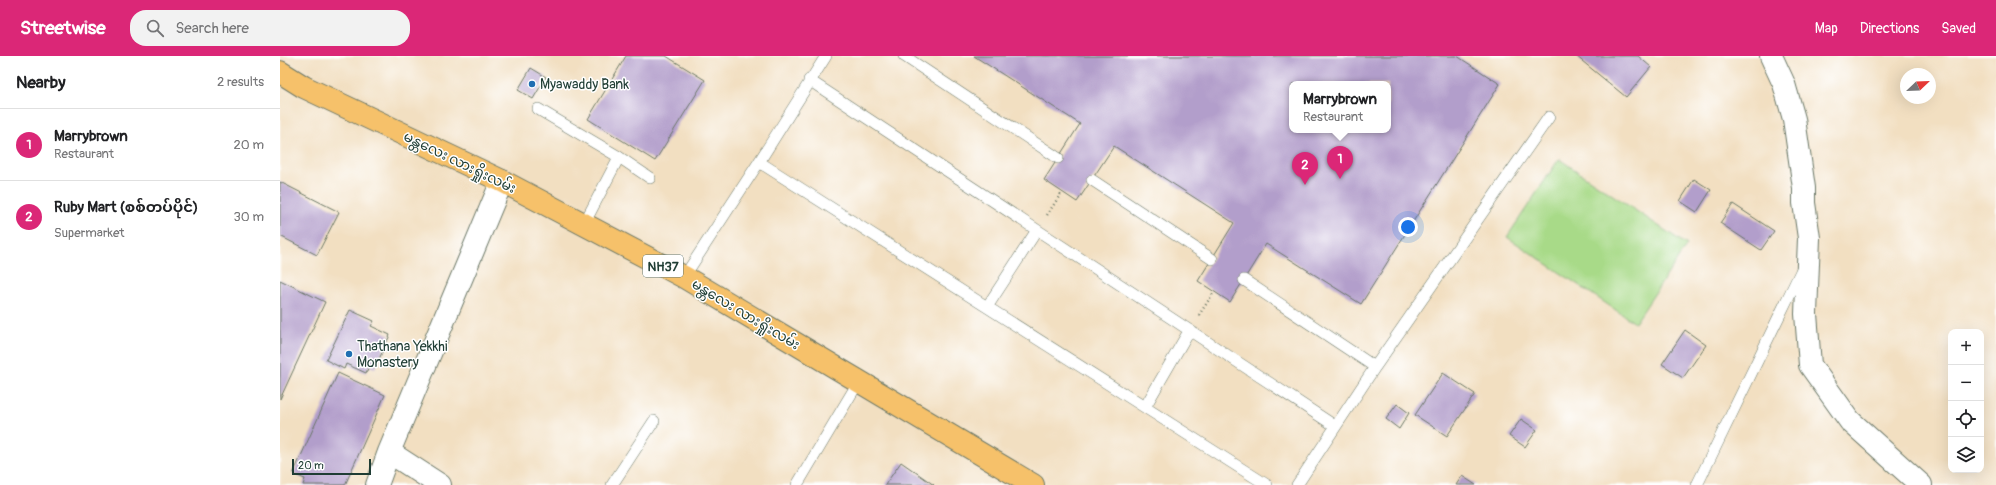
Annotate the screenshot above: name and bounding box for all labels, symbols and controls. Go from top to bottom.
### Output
search box [130,10,410,46]
text: Streetwise [20,16,106,40]
icon: search [144,17,166,39]
text: Search here [176,19,249,38]
text: Map [1815,20,1838,37]
text: Directions [1860,20,1919,37]
text: Saved [1941,20,1976,37]
north arrow [1900,68,1936,104]
text: Nearby [16,72,65,93]
text: 2 results [217,74,264,90]
place label: Myawaddy Bank [540,76,629,93]
marker: Myawaddy Bank [527,79,537,89]
popup [1289,81,1391,133]
text: Marrybrown [1303,90,1377,109]
text: Restaurant [1303,109,1363,125]
street label: မန္တလေး လားရှိုးလမ်း [399,126,520,200]
text: Marrybrown [54,127,128,146]
text: 1 [26,137,32,153]
text: 20 m [233,137,264,153]
text: Restaurant [54,146,114,162]
pin: 1 [1327,146,1353,179]
pin: 2 [1292,152,1318,185]
text: Ruby Mart (စစ်တပ်ပိုင်) [54,198,198,217]
text: 2 [25,209,33,225]
text: 30 m [234,209,264,225]
your location [1398,217,1418,237]
text: Supermarket [54,225,125,241]
road number: NH37 [643,255,683,277]
street label: မန္တလေး လားရှိုးလမ်း [687,274,804,356]
map controls [1948,329,1984,473]
button: + [1948,329,1984,365]
place label: Thathana Yekkhi Monastery [357,338,448,371]
marker: Thathana Yekkhi Monastery [344,349,354,359]
button: − [1948,365,1984,401]
button: locate [1948,401,1984,437]
button: layers [1948,437,1984,473]
scale bar [292,457,371,476]
text: 20 m [298,459,324,472]

